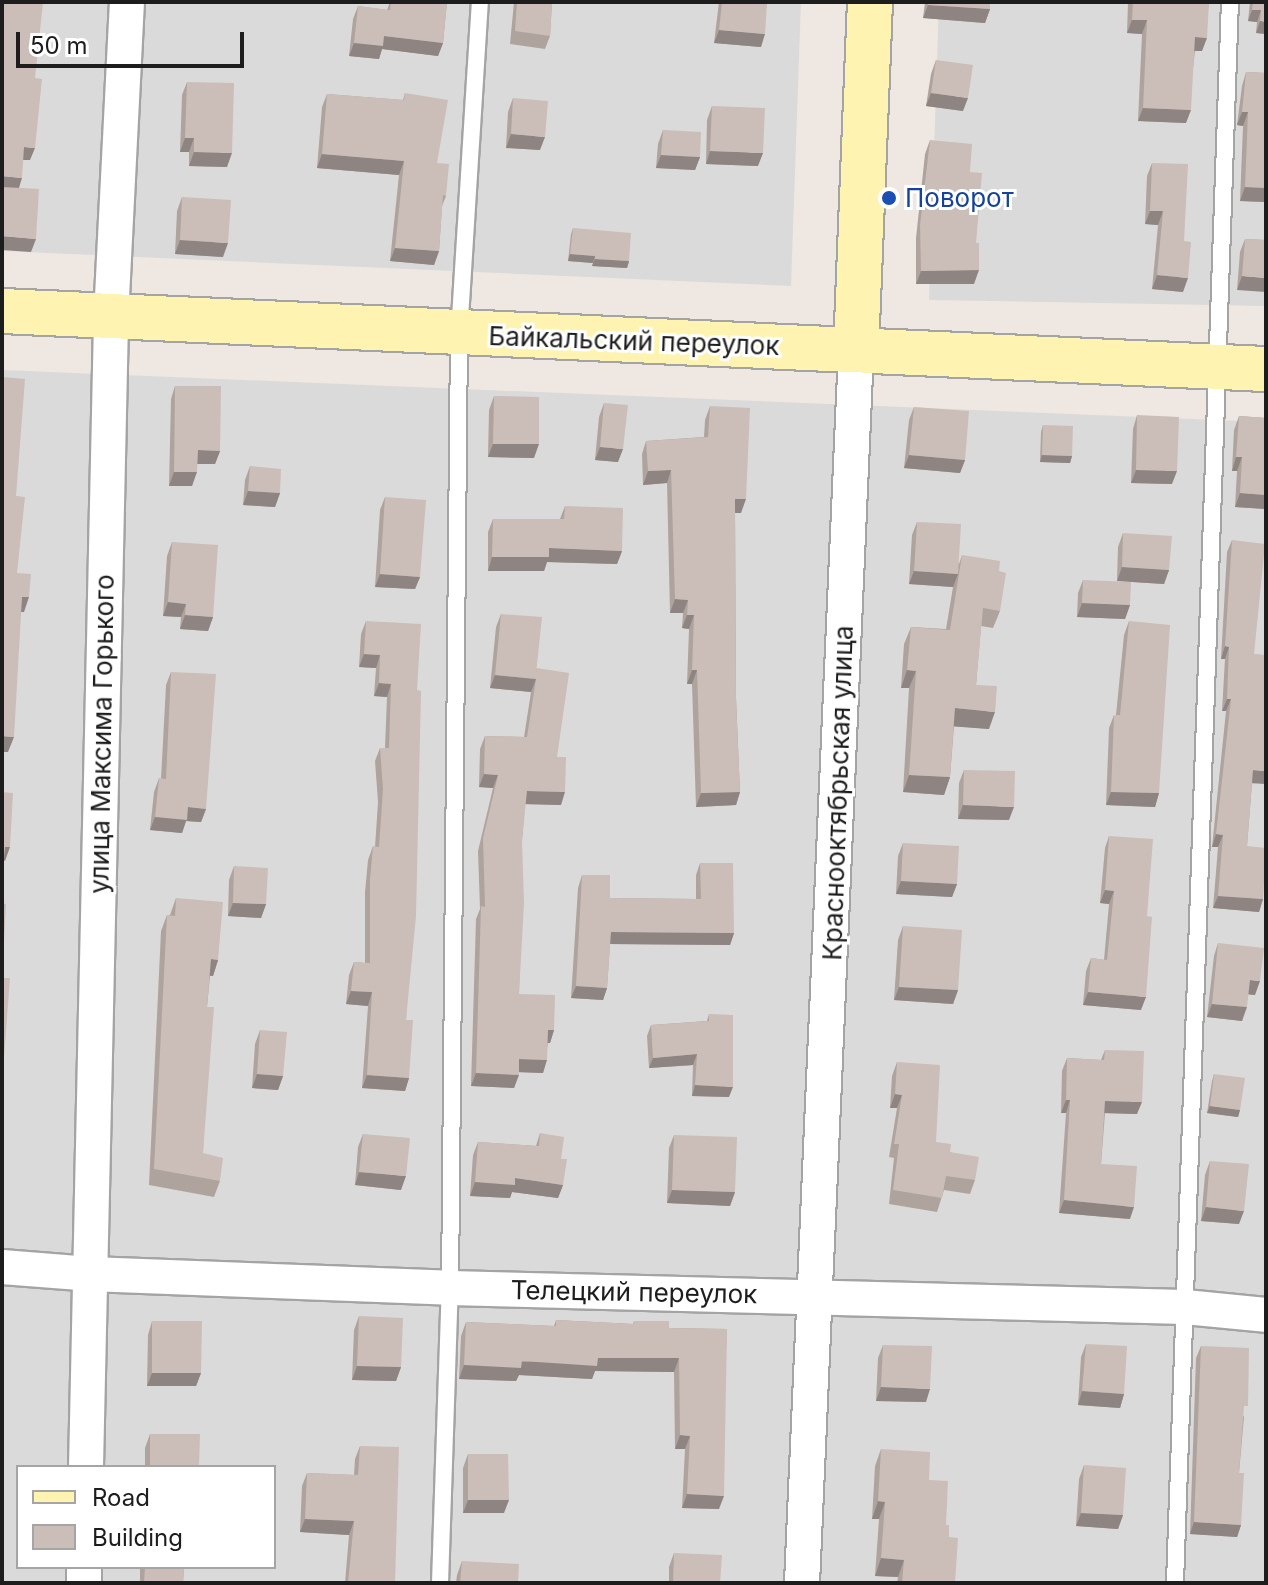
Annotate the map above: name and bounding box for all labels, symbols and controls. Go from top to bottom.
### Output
scale bar [20,16,248,66]
text: 50 m [30,31,88,60]
place label: Поворот [905,182,1014,214]
marker: Поворот [880,189,898,207]
street label: Байкальский переулок [488,320,780,362]
street label: улица Максима Горького [84,574,120,894]
street label: Краснооктябрьская улица [817,625,859,961]
street label: Телецкий переулок [510,1274,758,1310]
legend [16,1465,276,1569]
text: Road [92,1483,150,1512]
text: Building [92,1523,183,1552]

